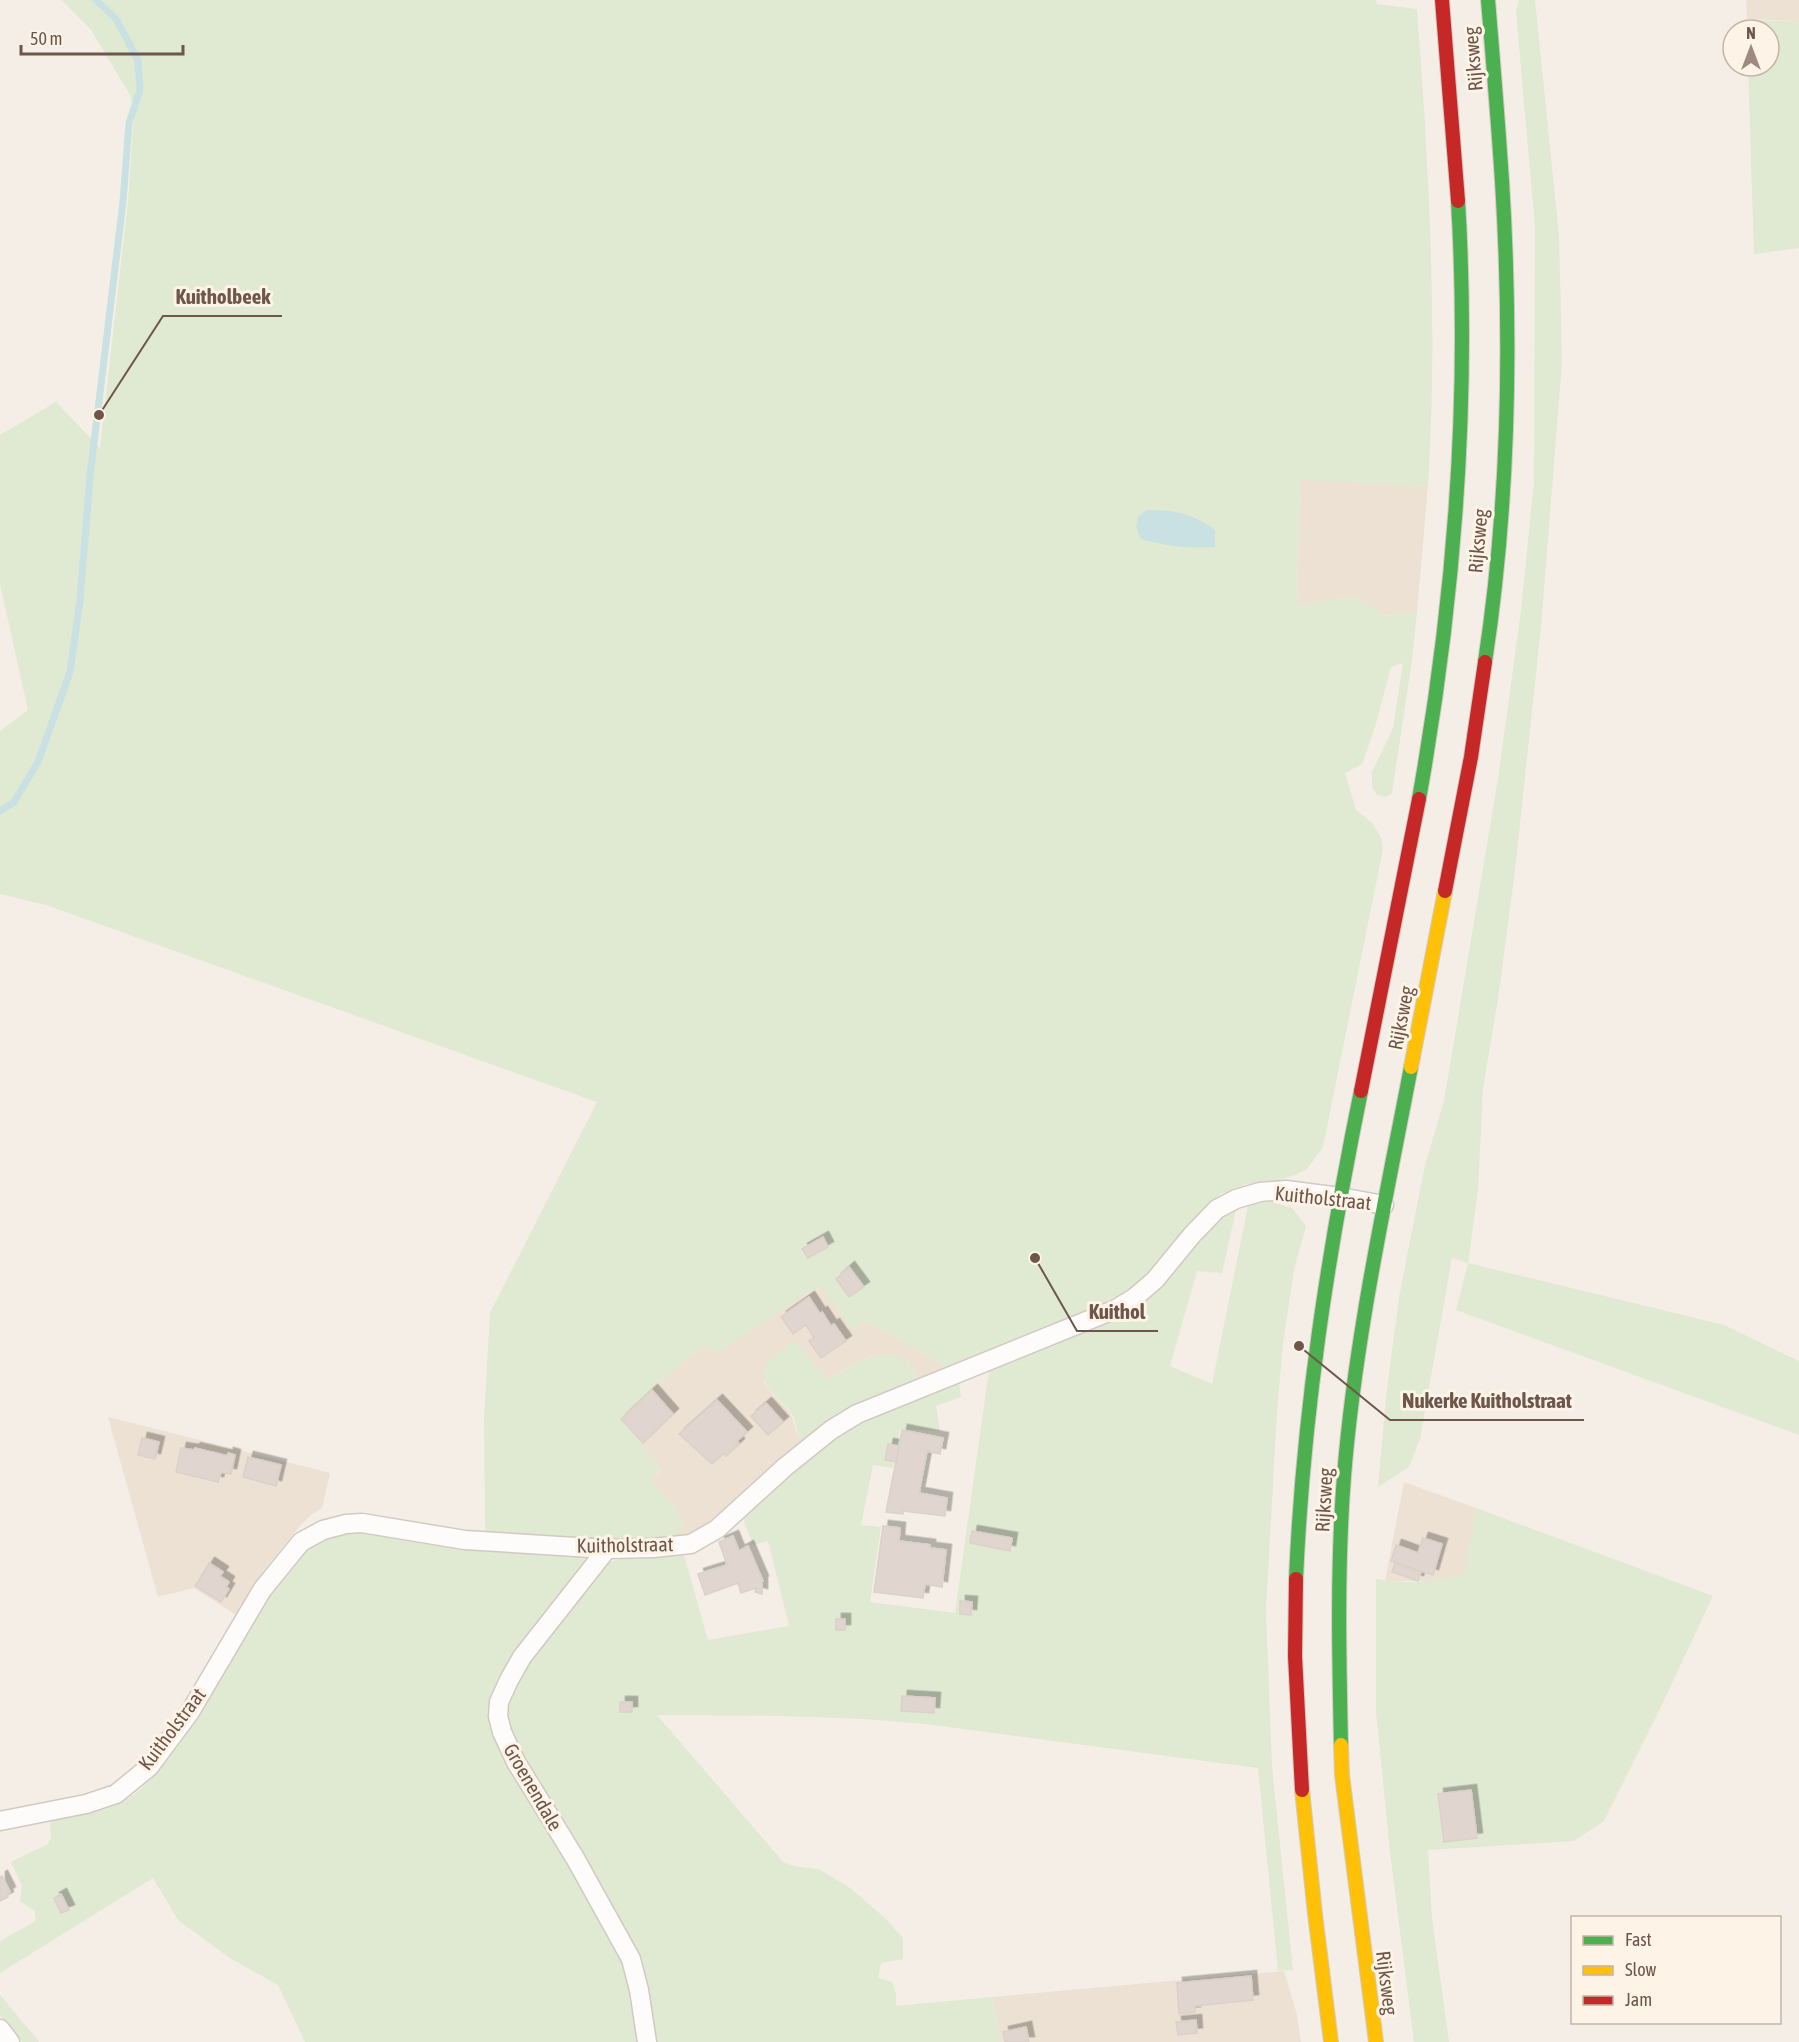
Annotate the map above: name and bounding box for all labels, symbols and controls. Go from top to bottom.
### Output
scale bar [21,18,183,56]
north arrow [1721,18,1781,78]
text: N [1746,24,1756,42]
street label: Rijksweg [1458,26,1487,92]
text: 50 m [30,28,62,49]
callout: Kuitholbeek [163,277,282,316]
text: Kuitholbeek [176,284,271,308]
street label: Rijksweg [1463,507,1492,574]
street label: Rijksweg [1383,984,1418,1052]
street label: Kuitholstraat [1274,1181,1373,1214]
callout: Kuithol [1077,1292,1158,1331]
text: Kuithol [1089,1299,1146,1323]
callout: Nukerke Kuitholstraat [1390,1381,1584,1420]
text: Nukerke Kuitholstraat [1402,1388,1572,1412]
street label: Rijksweg [1310,1467,1337,1533]
street label: Kuitholstraat [576,1532,674,1557]
street label: Kuitholstraat [133,1683,210,1774]
street label: Groenendale [499,1739,567,1834]
legend [1571,1916,1781,2024]
text: Fast [1625,1929,1652,1950]
street label: Rijksweg [1372,1950,1403,2017]
text: Slow [1625,1959,1656,1980]
text: Jam [1625,1989,1652,2010]

